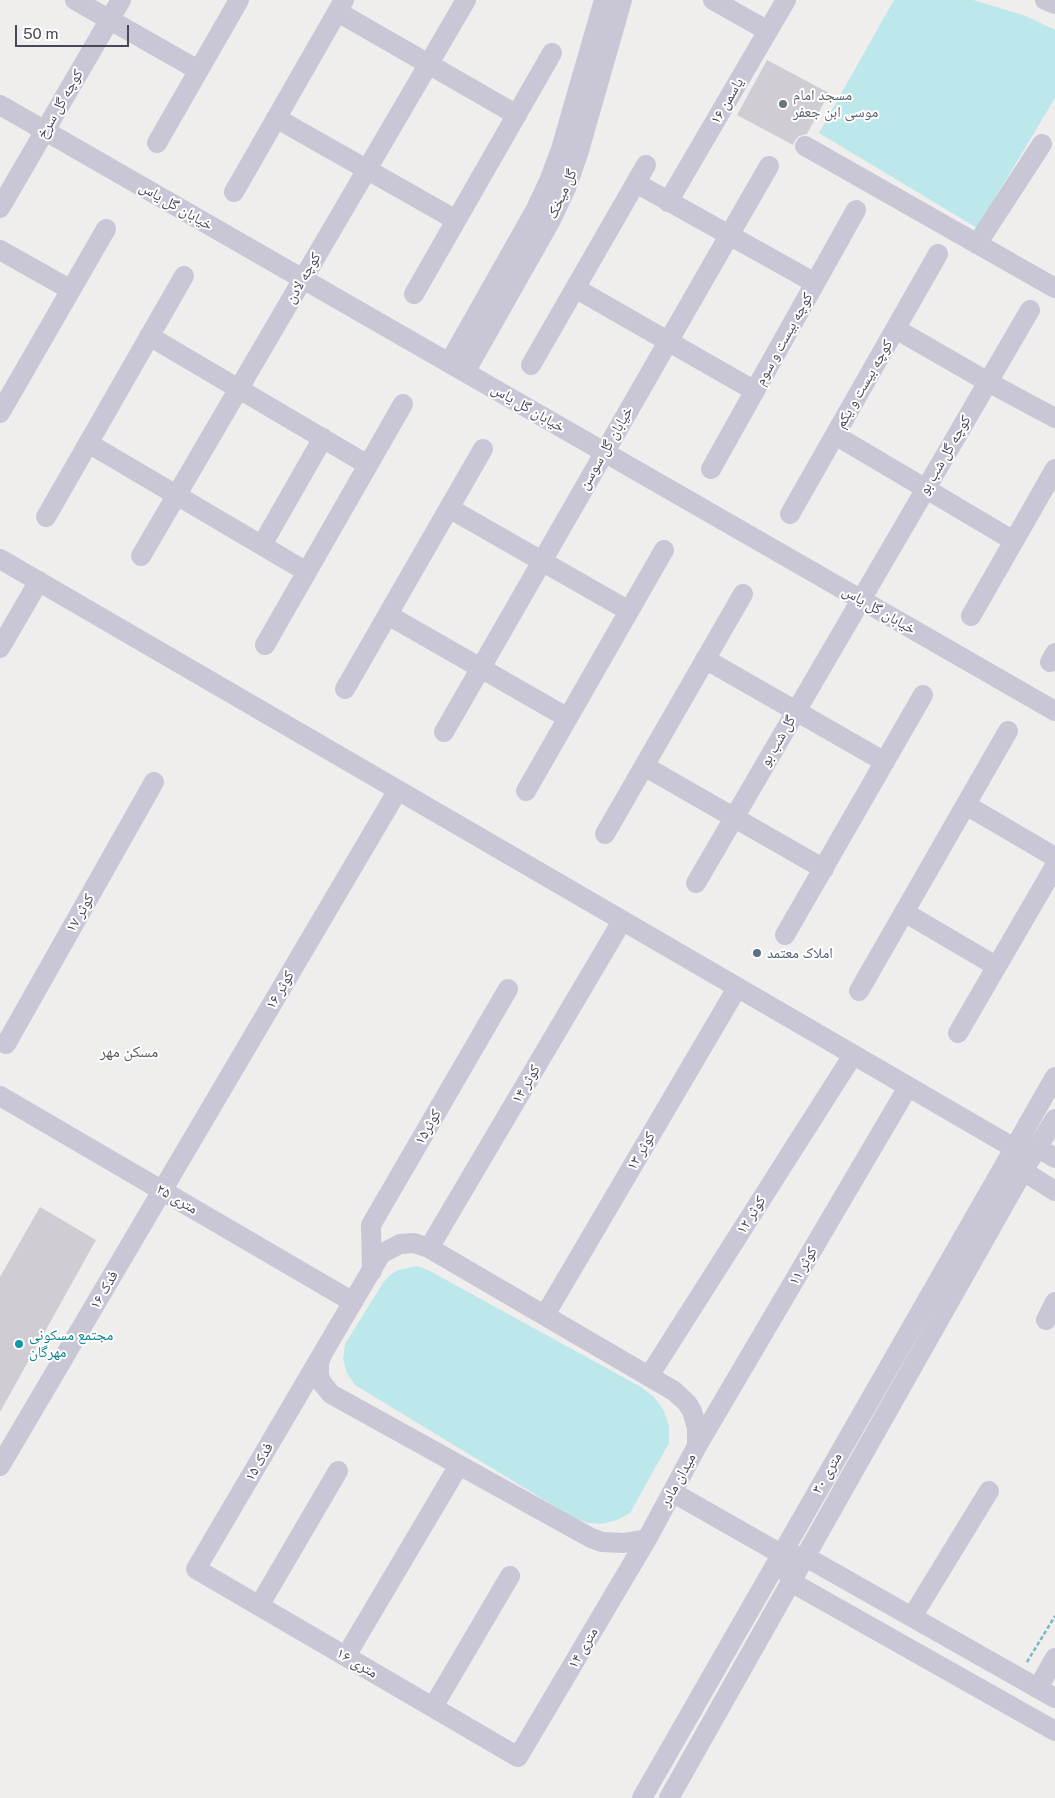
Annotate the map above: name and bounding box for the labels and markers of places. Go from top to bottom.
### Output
place label: مسجد امام موسی ابن جعفر [793,86,878,121]
marker: مسجد امام موسی ابن جعفر [777,98,789,110]
place label: املاک معتمد [767,944,833,962]
marker: املاک معتمد [751,947,763,959]
place label: مجتمع مسکونی مهرگان [29,1326,113,1361]
marker: مجتمع مسکونی مهرگان [13,1338,25,1350]

